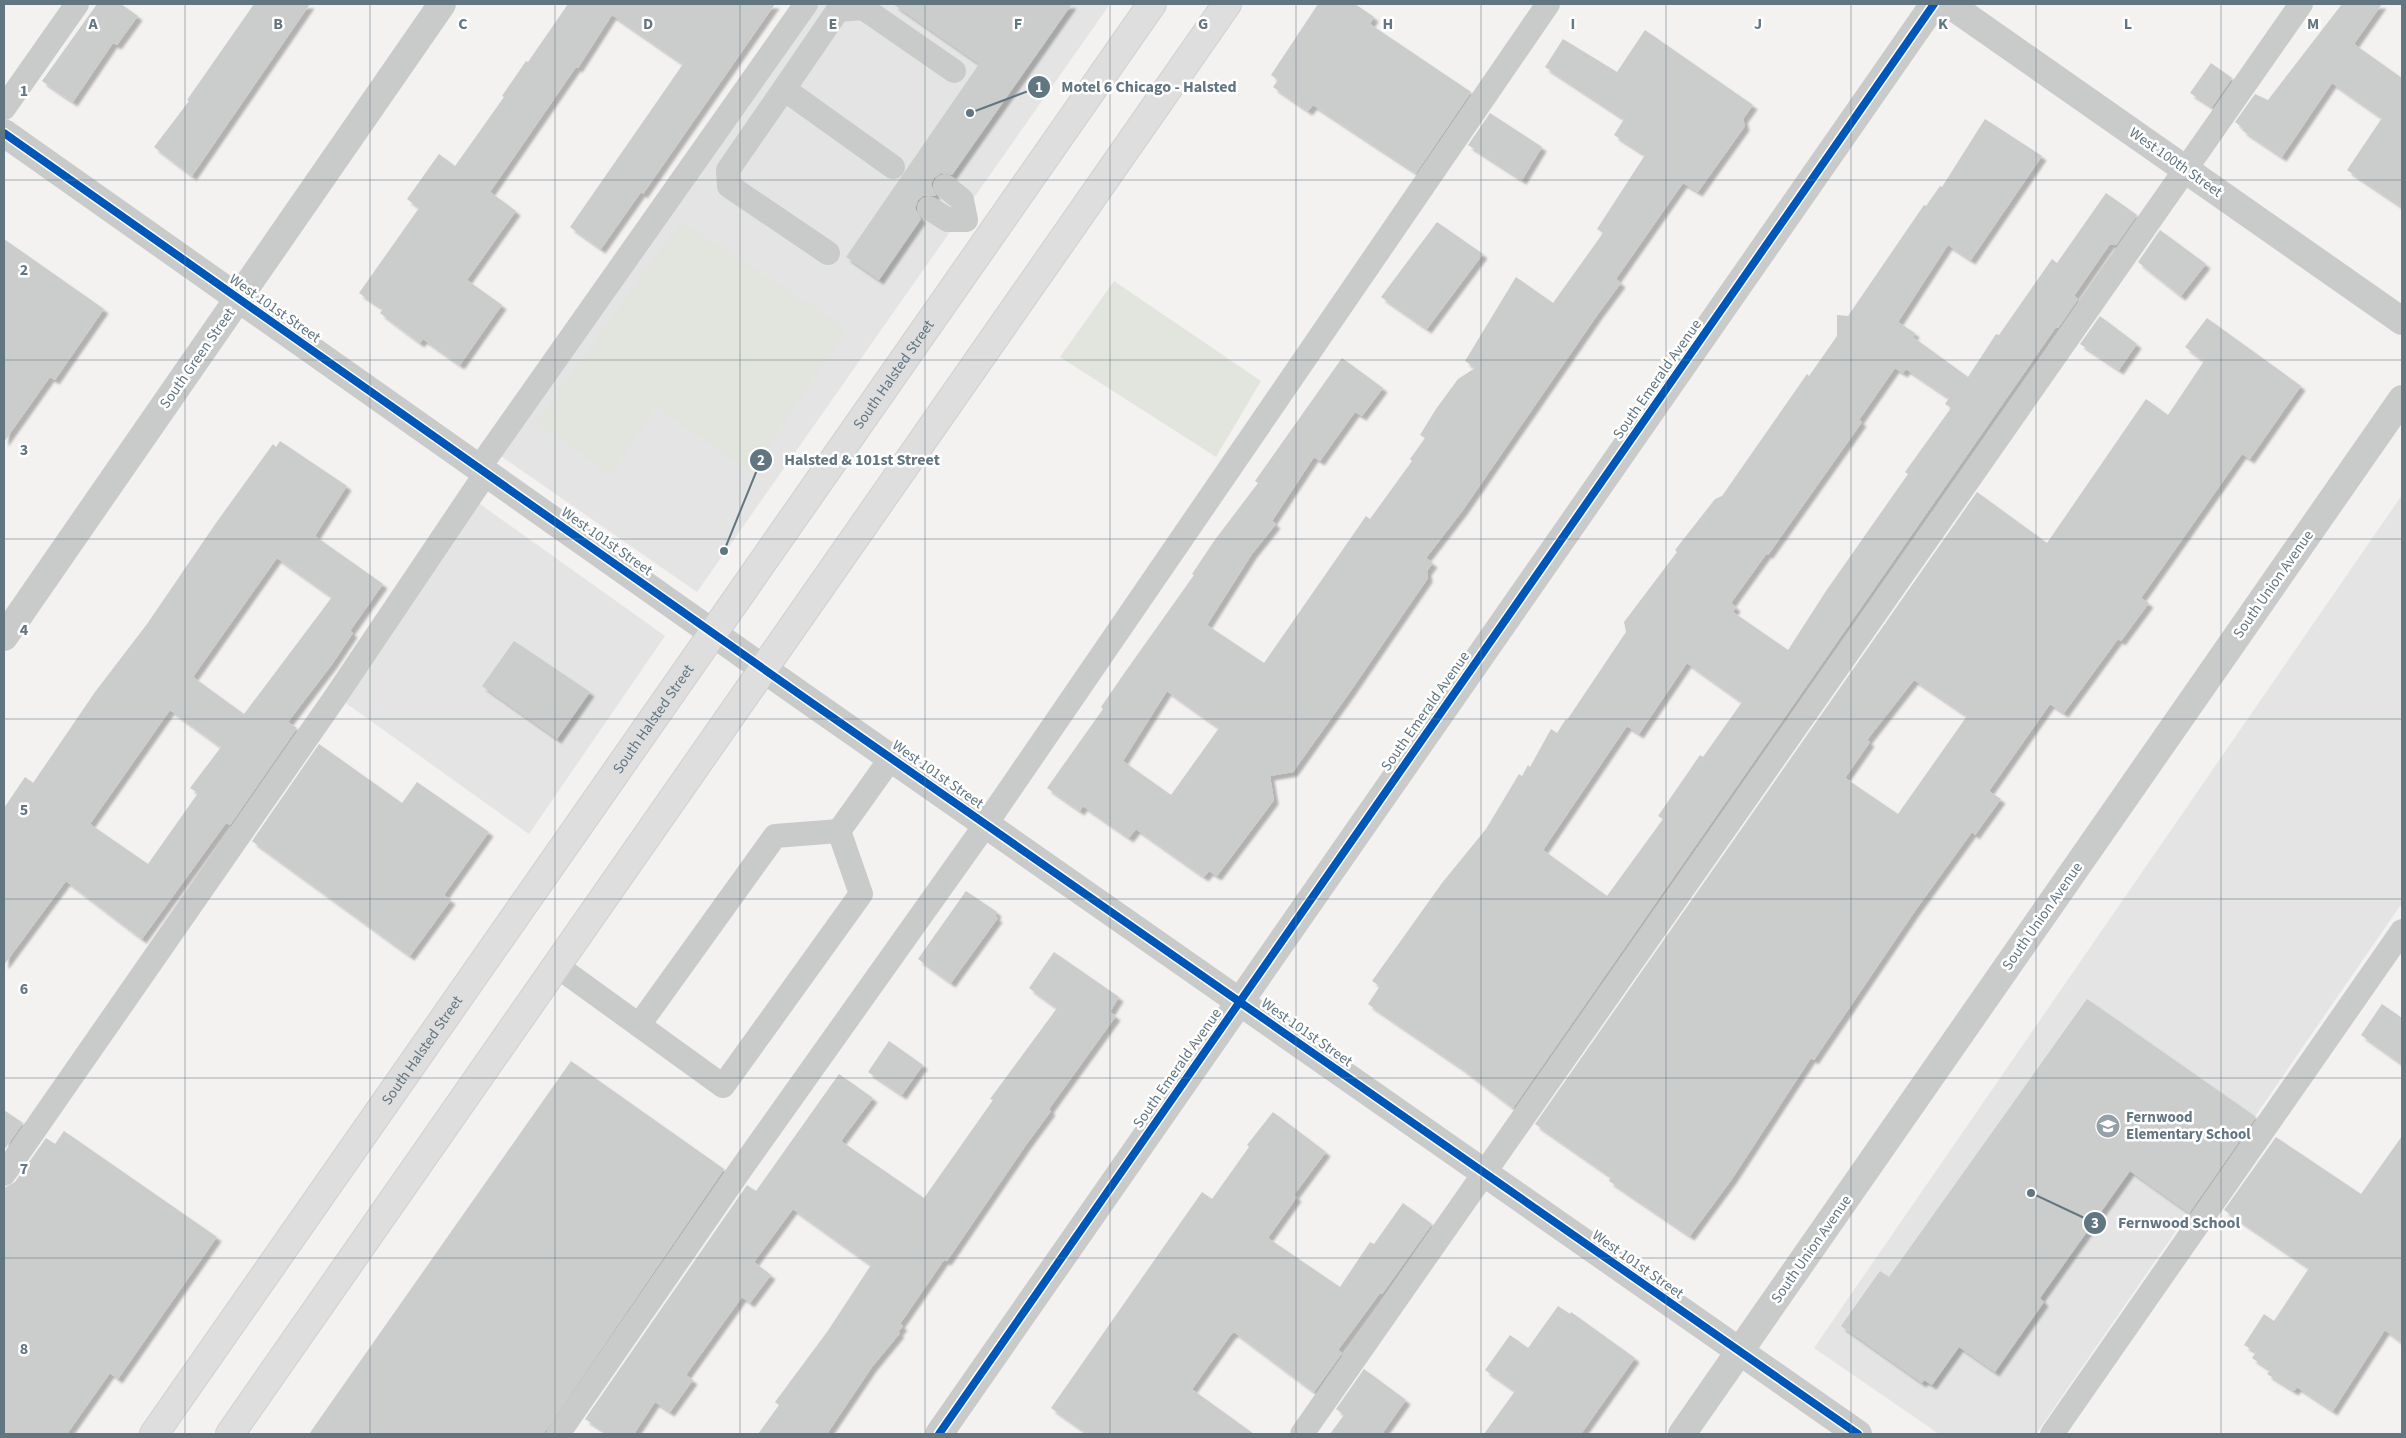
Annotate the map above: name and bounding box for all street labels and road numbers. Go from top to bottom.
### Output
street label: West 100th Street [2125,122,2227,202]
street label: West 101st Street [225,269,325,348]
street label: South Green Street [155,304,240,413]
street label: South Emerald Avenue [1608,315,1707,444]
street label: South Halsted Street [848,316,939,434]
street label: West 101st Street [557,502,657,581]
street label: South Union Avenue [2228,526,2319,643]
street label: South Emerald Avenue [1376,647,1475,776]
street label: South Halsted Street [608,660,699,778]
street label: West 101st Street [888,735,988,814]
street label: South Union Avenue [1997,858,2088,975]
street label: South Halsted Street [377,992,468,1109]
street label: West 101st Street [1257,993,1357,1072]
street label: South Emerald Avenue [1128,1004,1227,1133]
street label: South Union Avenue [1766,1191,1857,1308]
street label: West 101st Street [1588,1225,1688,1304]

